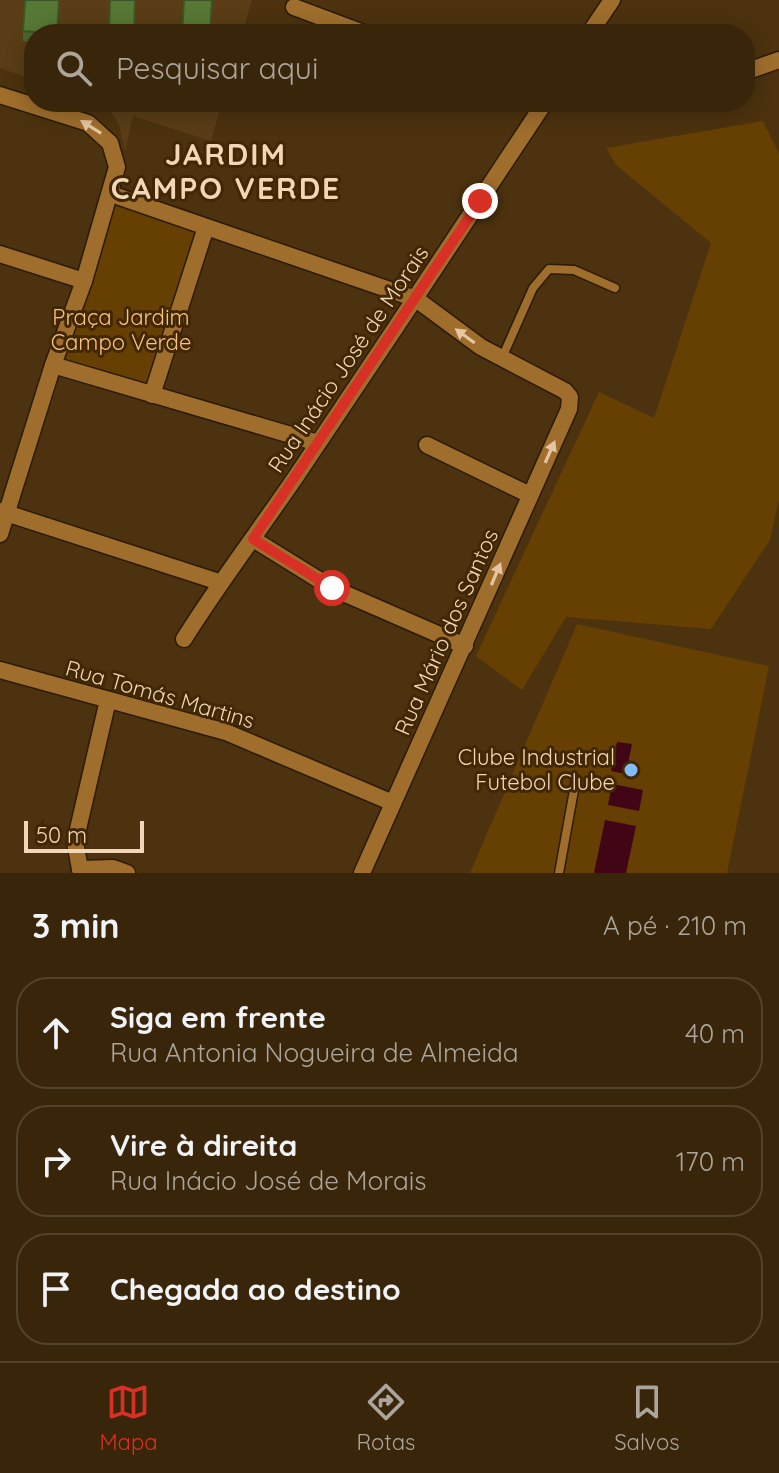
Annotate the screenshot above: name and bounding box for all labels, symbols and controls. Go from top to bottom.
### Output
search box [24,24,755,112]
icon: search [52,46,96,90]
text: Pesquisar aqui [116,49,318,87]
one-way arrow [81,120,102,135]
district label: JARDIM CAMPO VERDE [111,135,341,207]
route end [462,183,498,219]
street label: Rua Inácio José de Morais [262,240,434,478]
park label: Praça Jardim Campo Verde [51,303,191,356]
one-way arrow [455,328,475,344]
one-way arrow [543,440,557,464]
street label: Rua Mário dos Santos [388,525,504,739]
one-way arrow [489,562,503,586]
route start [314,570,350,606]
street label: Rua Tomás Martins [62,654,258,734]
place label: Clube Industrial Futebol Clube [458,743,615,796]
marker: Clube Industrial Futebol Clube [622,761,640,779]
scale bar [24,817,144,853]
text: 50 m [36,821,87,849]
text: 3 min [32,904,119,947]
text: A pé · 210 m [603,909,747,942]
text: Siga em frente [110,998,326,1036]
icon: ahead [34,1011,78,1055]
text: 40 m [685,1017,745,1050]
text: Rua Antonia Nogueira de Almeida [110,1036,519,1069]
text: Vire à direita [110,1126,297,1164]
icon: right [34,1139,78,1183]
text: 170 m [676,1145,745,1178]
text: Rua Inácio José de Morais [110,1164,426,1197]
icon: arrive [34,1267,78,1311]
text: Chegada ao destino [110,1270,401,1308]
tab: Mapa [99,1380,158,1456]
tab: Rotas [356,1380,415,1456]
tab: Salvos [614,1380,680,1456]

